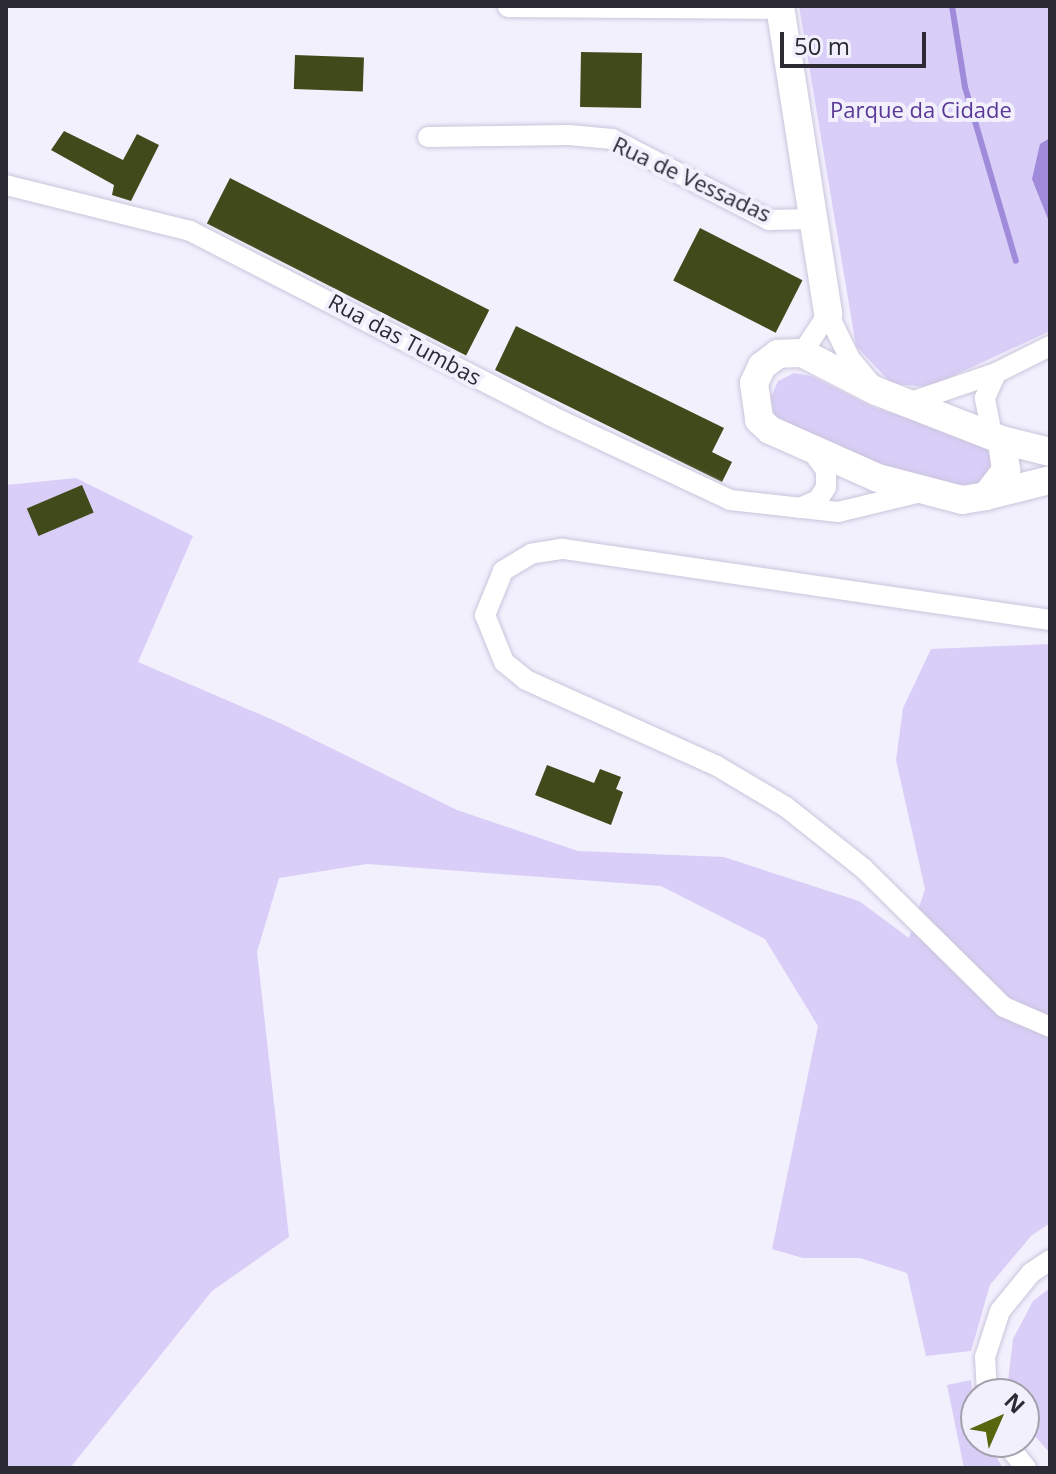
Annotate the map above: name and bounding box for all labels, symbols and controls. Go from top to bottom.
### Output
scale bar [784,16,930,66]
text: 50 m [794,29,850,62]
park label: Parque da Cidade [830,97,1012,123]
street label: Rua de Vessadas [609,131,775,227]
street label: Rua das Tumbas [324,288,486,390]
north arrow [960,1378,1040,1458]
text: N [999,1386,1032,1419]

